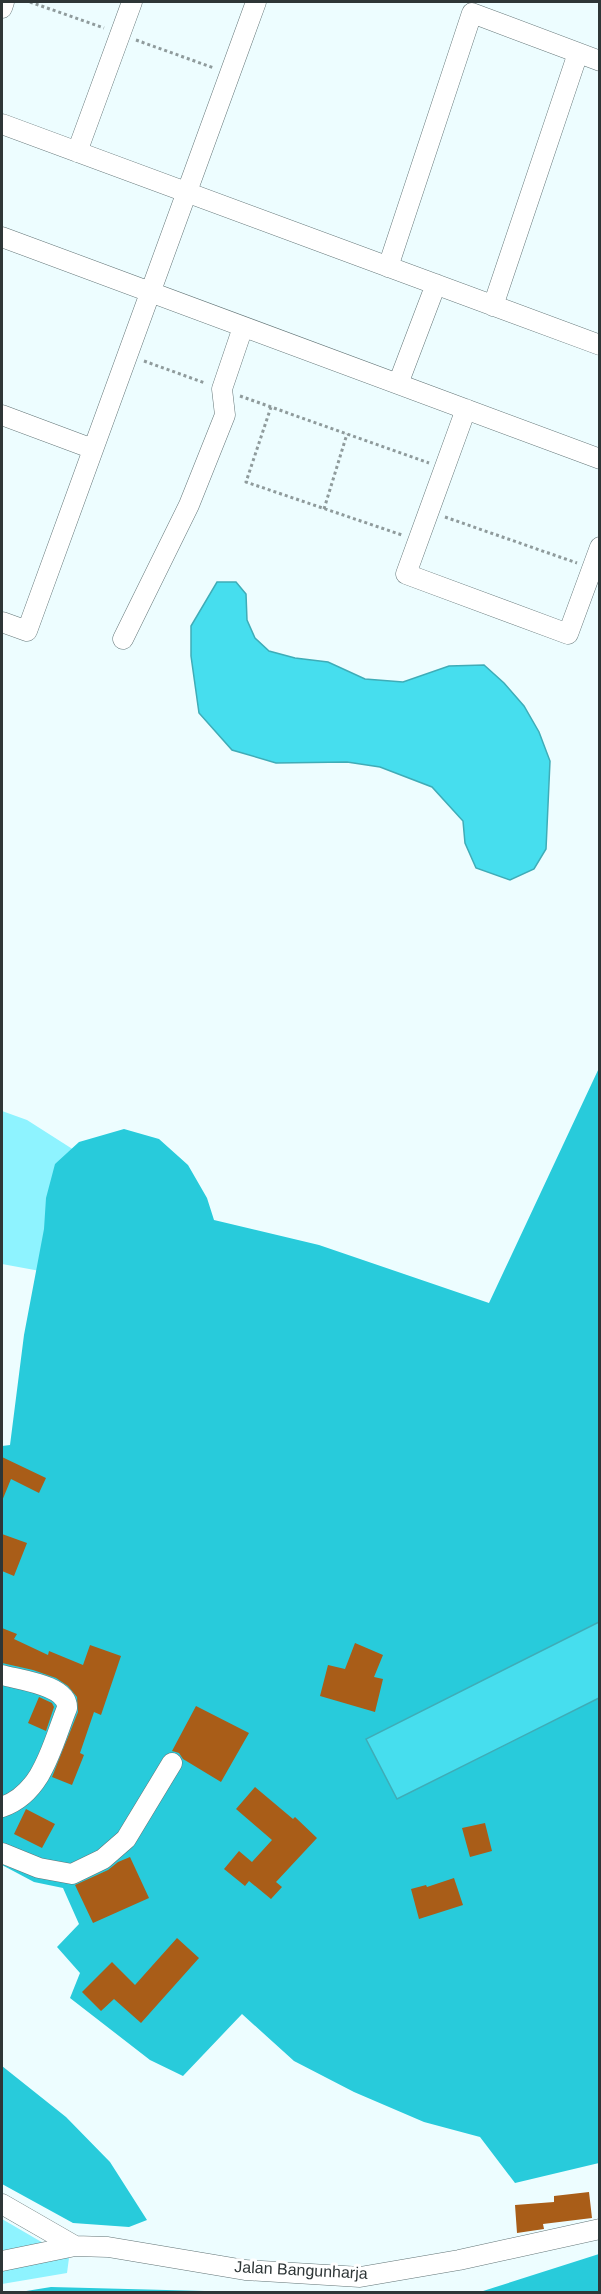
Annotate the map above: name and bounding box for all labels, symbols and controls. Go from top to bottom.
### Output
street label: Jalan Bangunharja [234,2258,368,2282]

